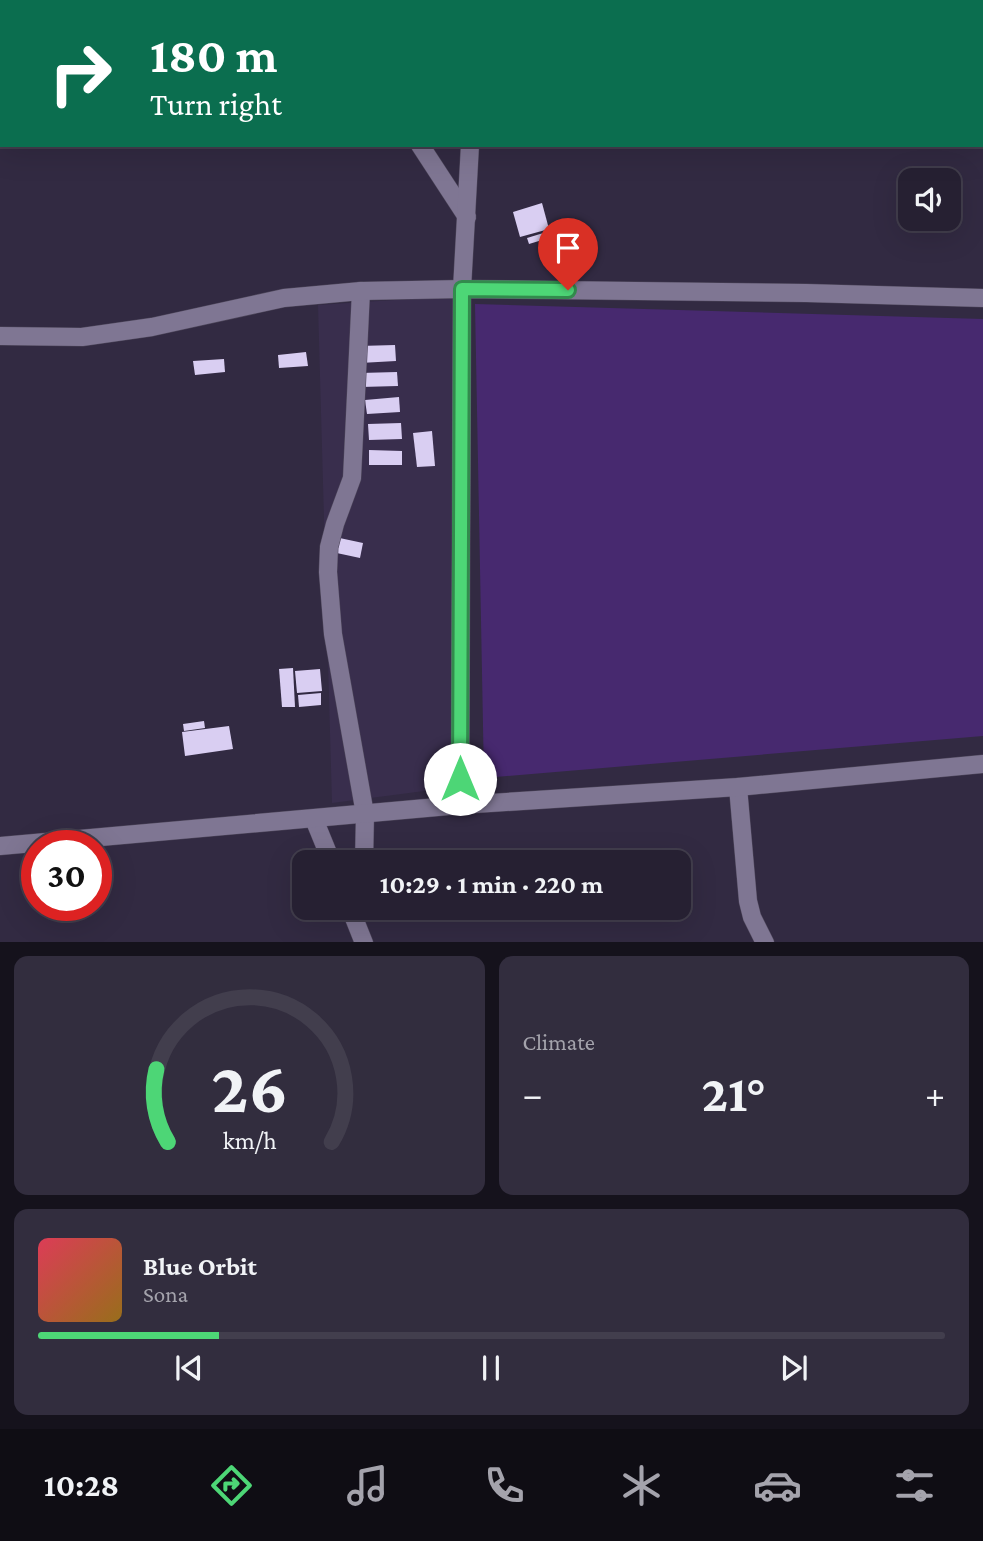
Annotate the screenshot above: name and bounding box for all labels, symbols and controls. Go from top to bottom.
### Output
icon: right [35,28,126,119]
text: 180 m [150,28,278,83]
text: Turn right [150,86,282,122]
map controls [898,168,961,231]
button: sound [898,168,961,231]
pin [538,218,598,290]
icon: arrive [549,229,587,267]
position arrow [423,742,497,816]
speed limit sign: 30 [21,830,112,921]
text: 10:29 · 1 min · 220 m [380,870,603,899]
text: Climate [523,1029,595,1055]
text: 26 [211,1047,288,1128]
text: 21° [701,1064,766,1122]
text: − [523,1073,543,1115]
text: + [925,1073,945,1115]
text: km/h [222,1126,276,1153]
text: Blue Orbit [143,1252,257,1281]
text: Sona [143,1281,188,1307]
icon: previous [170,1349,208,1387]
icon: pause [472,1349,510,1387]
icon: next [775,1349,813,1387]
icon: directions [207,1461,256,1510]
icon: music [343,1461,392,1510]
icon: phone [480,1461,529,1510]
icon: climate [617,1461,666,1510]
icon: car [753,1461,802,1510]
icon: filters [890,1461,939,1510]
text: 10:28 [44,1467,119,1503]

